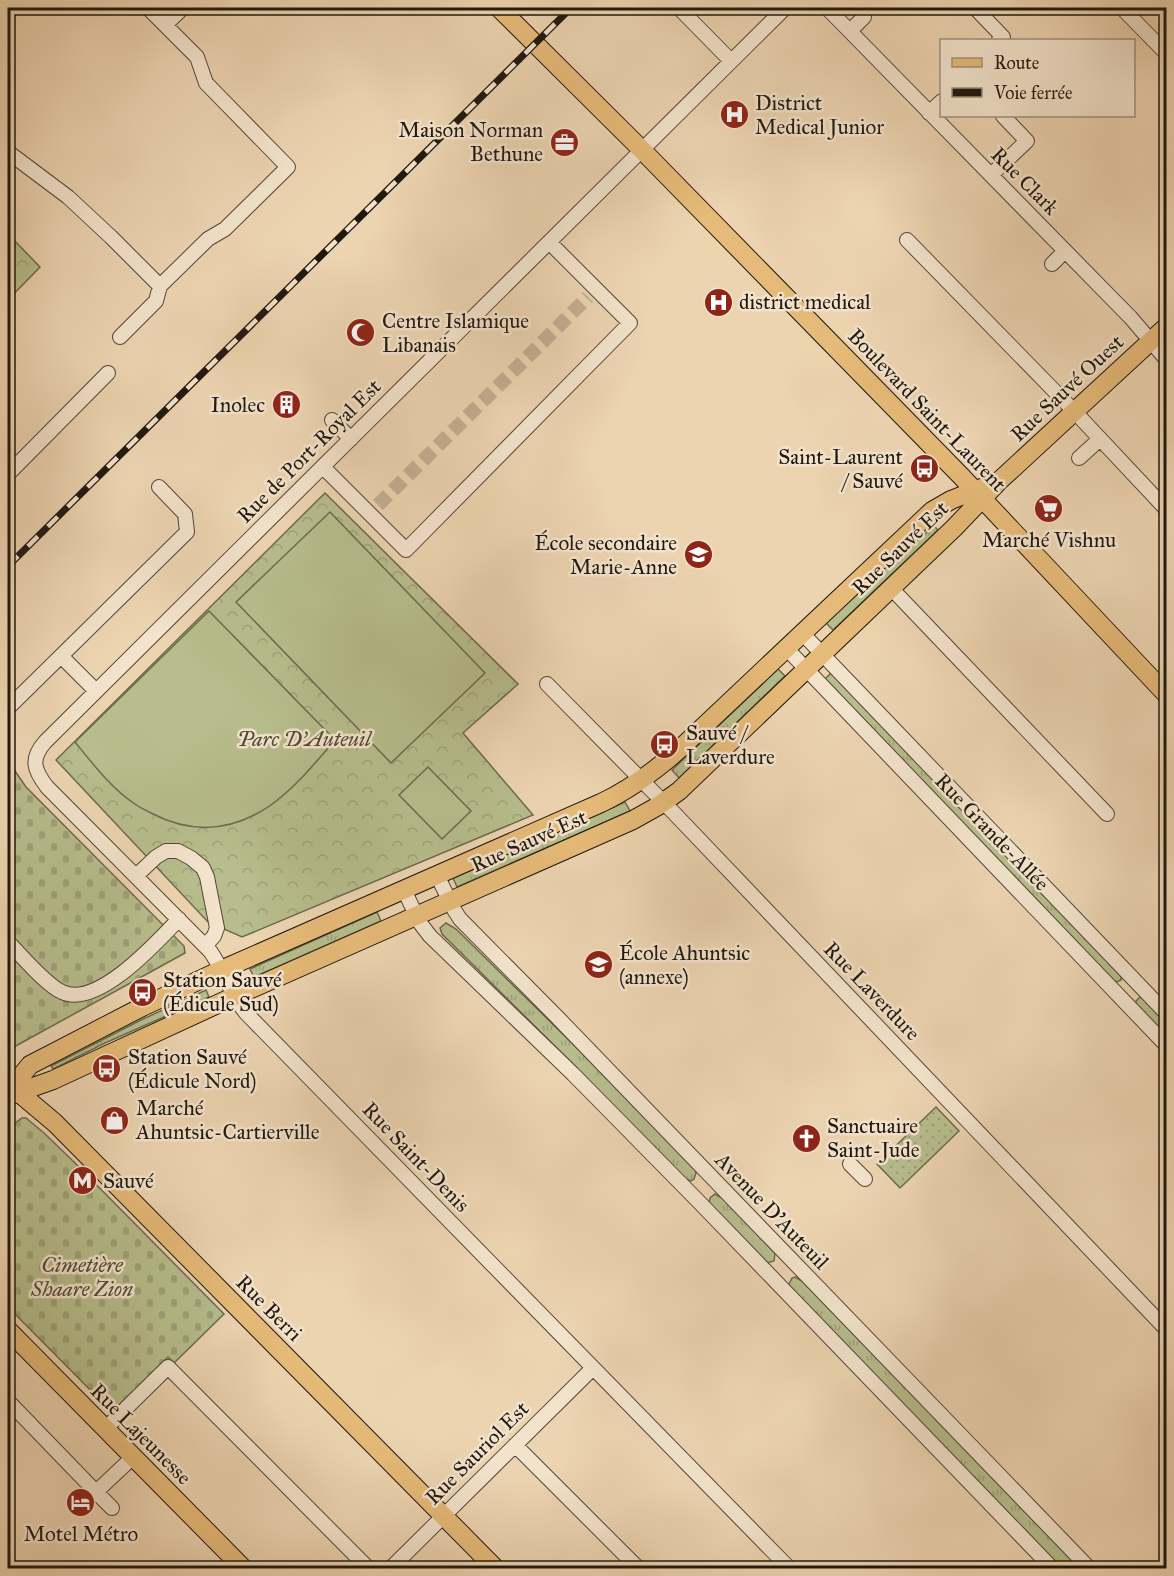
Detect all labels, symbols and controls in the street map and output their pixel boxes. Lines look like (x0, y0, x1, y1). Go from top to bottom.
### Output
legend (940, 39, 1135, 117)
text: Route (994, 52, 1039, 74)
text: Voie ferrée (993, 82, 1073, 104)
place label: District Medical Junior (755, 90, 884, 140)
hospital icon: District Medical Junior (718, 99, 750, 131)
place label: Maison Norman Bethune (399, 117, 543, 167)
office icon: Maison Norman Bethune (548, 126, 580, 158)
street label: Rue Clark (986, 142, 1065, 221)
hospital icon: district medical (702, 286, 734, 318)
place label: district medical (739, 289, 871, 315)
place label: Centre Islamique Libanais (382, 308, 529, 358)
mosque icon: Centre Islamique Libanais (345, 317, 377, 349)
street label: Boulevard Saint-Laurent (842, 323, 1012, 497)
street label: Rue Sauvé Ouest (1005, 329, 1129, 447)
street label: Rue de Port-Royal Est (232, 373, 387, 528)
building icon: Inolec (270, 389, 302, 421)
place label: Inolec (211, 392, 265, 418)
place label: Saint-Laurent / Sauvé (778, 444, 904, 494)
bus stop icon: Saint-Laurent / Sauvé (908, 453, 940, 485)
supermarket icon: Marché Vishnu (1033, 493, 1065, 525)
street label: Rue Sauvé Est (846, 495, 954, 601)
place label: Marché Vishnu (982, 527, 1116, 553)
place label: École secondaire Marie-Anne (535, 529, 677, 580)
school or university icon: École secondaire Marie-Anne (682, 539, 714, 571)
place label: Sauvé / Laverdure (686, 720, 775, 770)
park label: Parc D'Auteuil (237, 726, 373, 752)
bus stop icon: Sauvé / Laverdure (649, 729, 681, 761)
street label: Rue Grande-Allée (929, 768, 1055, 896)
street label: Rue Sauvé Est (467, 804, 592, 878)
street label: Rue Laverdure (818, 936, 926, 1046)
place label: École Ahuntsic (annexe) (619, 939, 750, 990)
school or university icon: École Ahuntsic (annexe) (582, 949, 614, 981)
place label: Station Sauvé (Édicule Sud) (163, 967, 282, 1017)
bus stop icon: Station Sauvé (Édicule Sud) (126, 976, 158, 1008)
place label: Station Sauvé (Édicule Nord) (128, 1044, 256, 1094)
bus stop icon: Station Sauvé (Édicule Nord) (91, 1053, 123, 1085)
place label: Marché Ahuntsic-Cartierville (135, 1095, 320, 1145)
street label: Rue Saint-Denis (357, 1096, 475, 1218)
shop icon: Marché Ahuntsic-Cartierville (99, 1104, 131, 1136)
place label: Sanctuaire Saint-Jude (827, 1113, 920, 1163)
church icon: Sanctuaire Saint-Jude (790, 1122, 822, 1154)
street label: Avenue D'Auteuil (709, 1146, 835, 1275)
metro station icon: Sauvé (66, 1165, 98, 1197)
place label: Sauvé (103, 1168, 154, 1194)
park label: Cimetière Shaare Zion (30, 1252, 133, 1302)
street label: Rue Berri (230, 1269, 308, 1347)
street label: Rue Lajeunesse (85, 1378, 197, 1490)
street label: Rue Sauriol Est (420, 1395, 535, 1510)
hotel icon: Motel Métro (65, 1487, 97, 1519)
place label: Motel Métro (24, 1521, 139, 1547)

